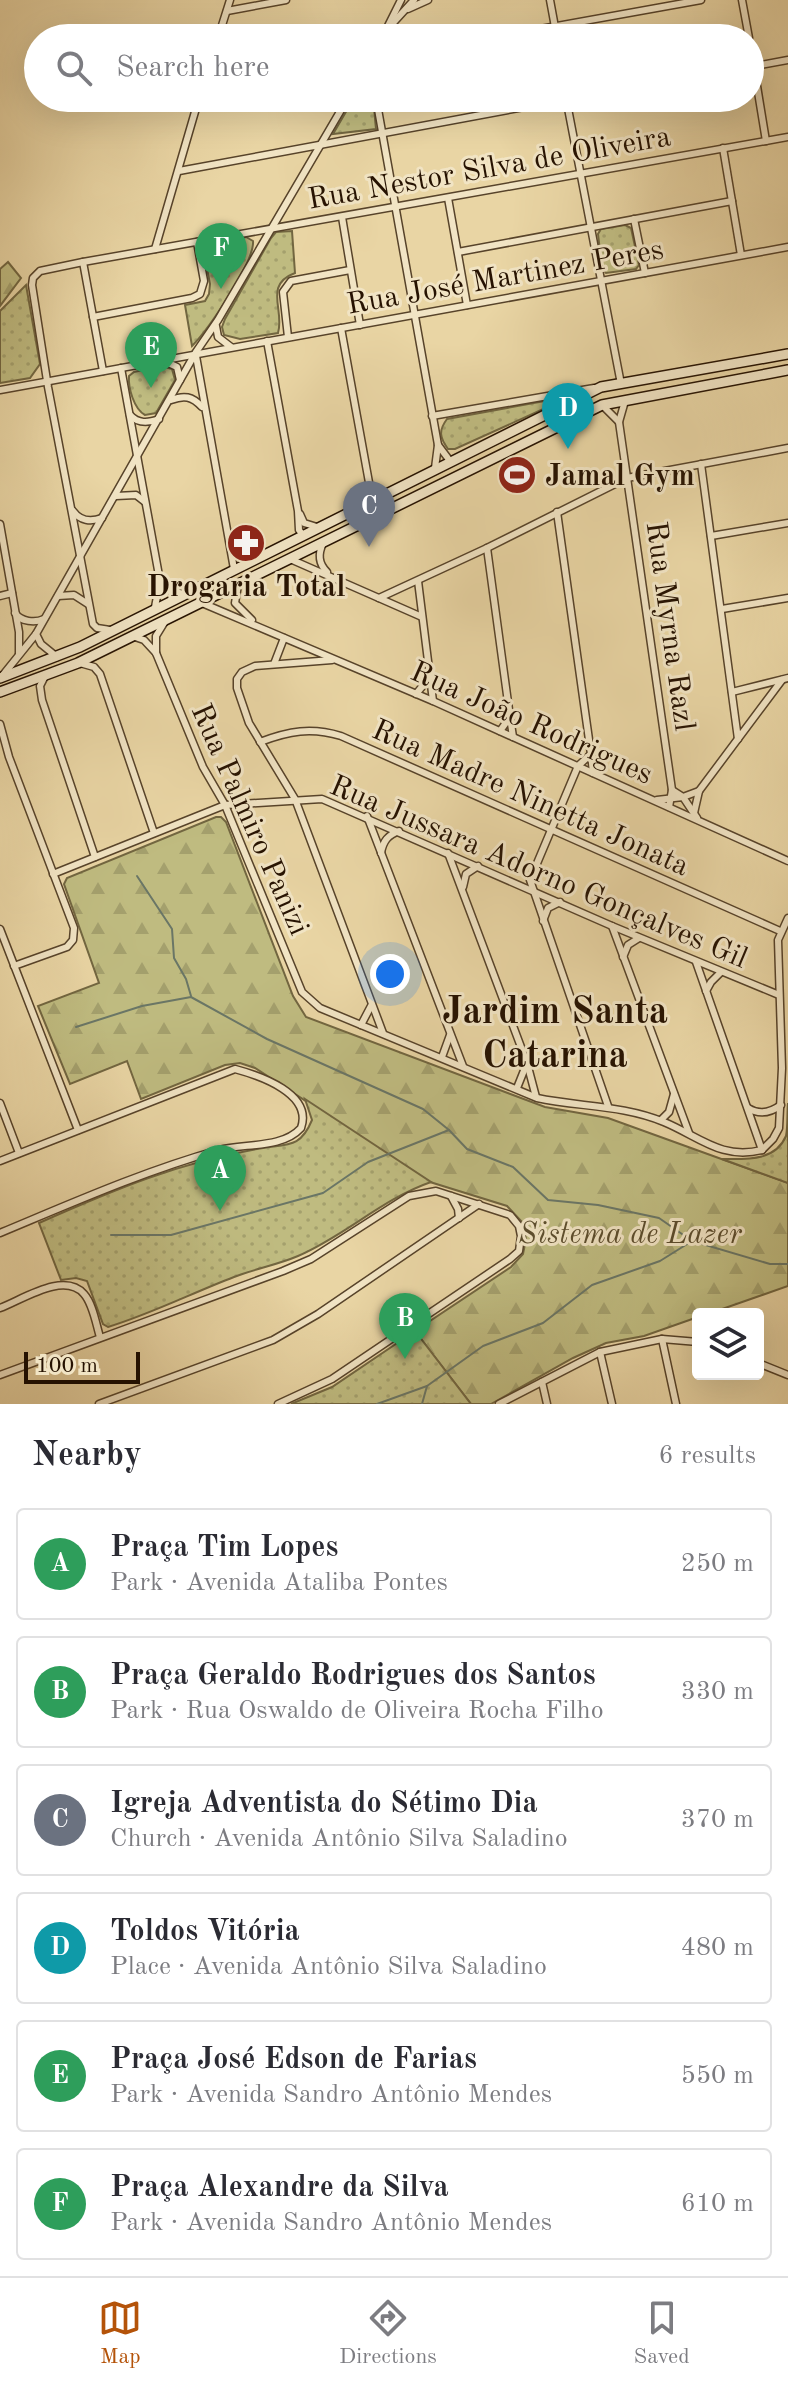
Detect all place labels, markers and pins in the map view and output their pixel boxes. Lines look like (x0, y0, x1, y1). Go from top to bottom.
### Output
pin: F (195, 223, 247, 289)
pin: E (125, 322, 177, 388)
pin: D (542, 383, 594, 449)
sports icon: Jamal Gym (496, 454, 538, 496)
place label: Jamal Gym (545, 462, 695, 492)
pin: C (343, 481, 395, 547)
pharmacy icon: Drogaria Total (225, 522, 267, 564)
place label: Drogaria Total (146, 573, 346, 603)
pin: A (194, 1145, 246, 1211)
pin: B (379, 1293, 431, 1359)

